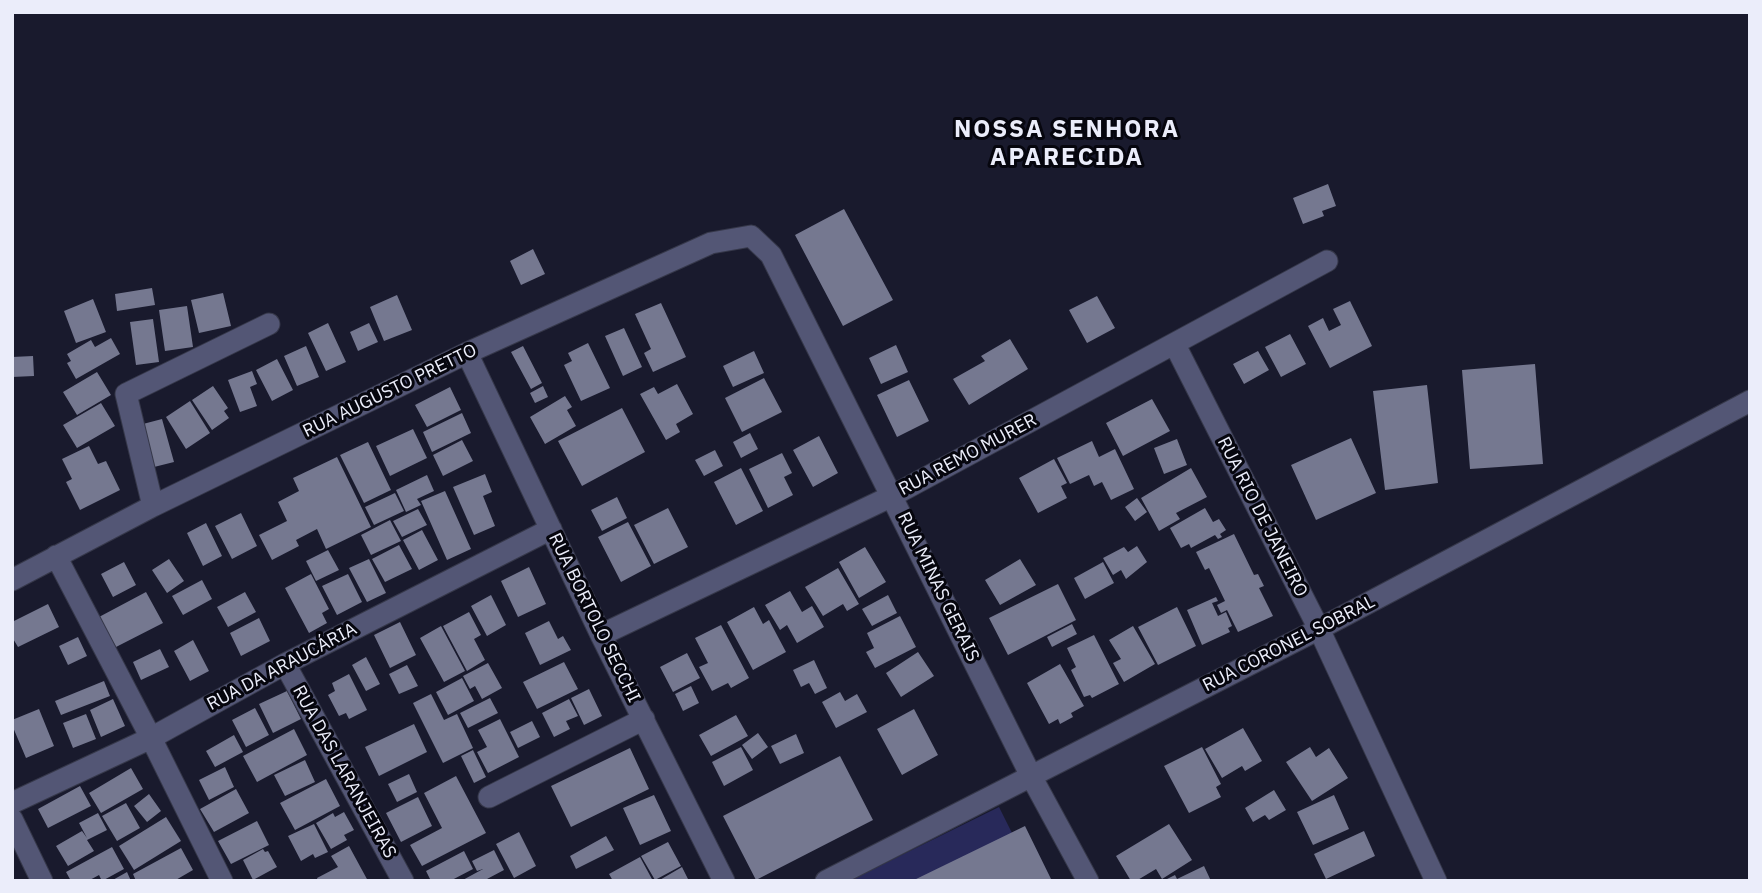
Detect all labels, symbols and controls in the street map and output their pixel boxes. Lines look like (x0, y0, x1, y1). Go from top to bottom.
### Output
district label: NOSSA SENHORA APARECIDA (956, 116, 1178, 172)
street label: RUA AUGUSTO PRETTO (300, 339, 480, 443)
street label: RUA REMO MURER (895, 410, 1041, 500)
street label: RUA RIO DE JANEIRO (1212, 433, 1312, 601)
street label: RUA MINAS GERAIS (892, 509, 984, 665)
street label: RUA BORTOLO SECCHI (544, 530, 644, 706)
street label: RUA CORONEL SOBRAL (1199, 591, 1379, 697)
street label: RUA DA ARAUCÁRIA (204, 618, 360, 716)
street label: RUA DAS LARANJEIRAS (287, 682, 401, 862)

